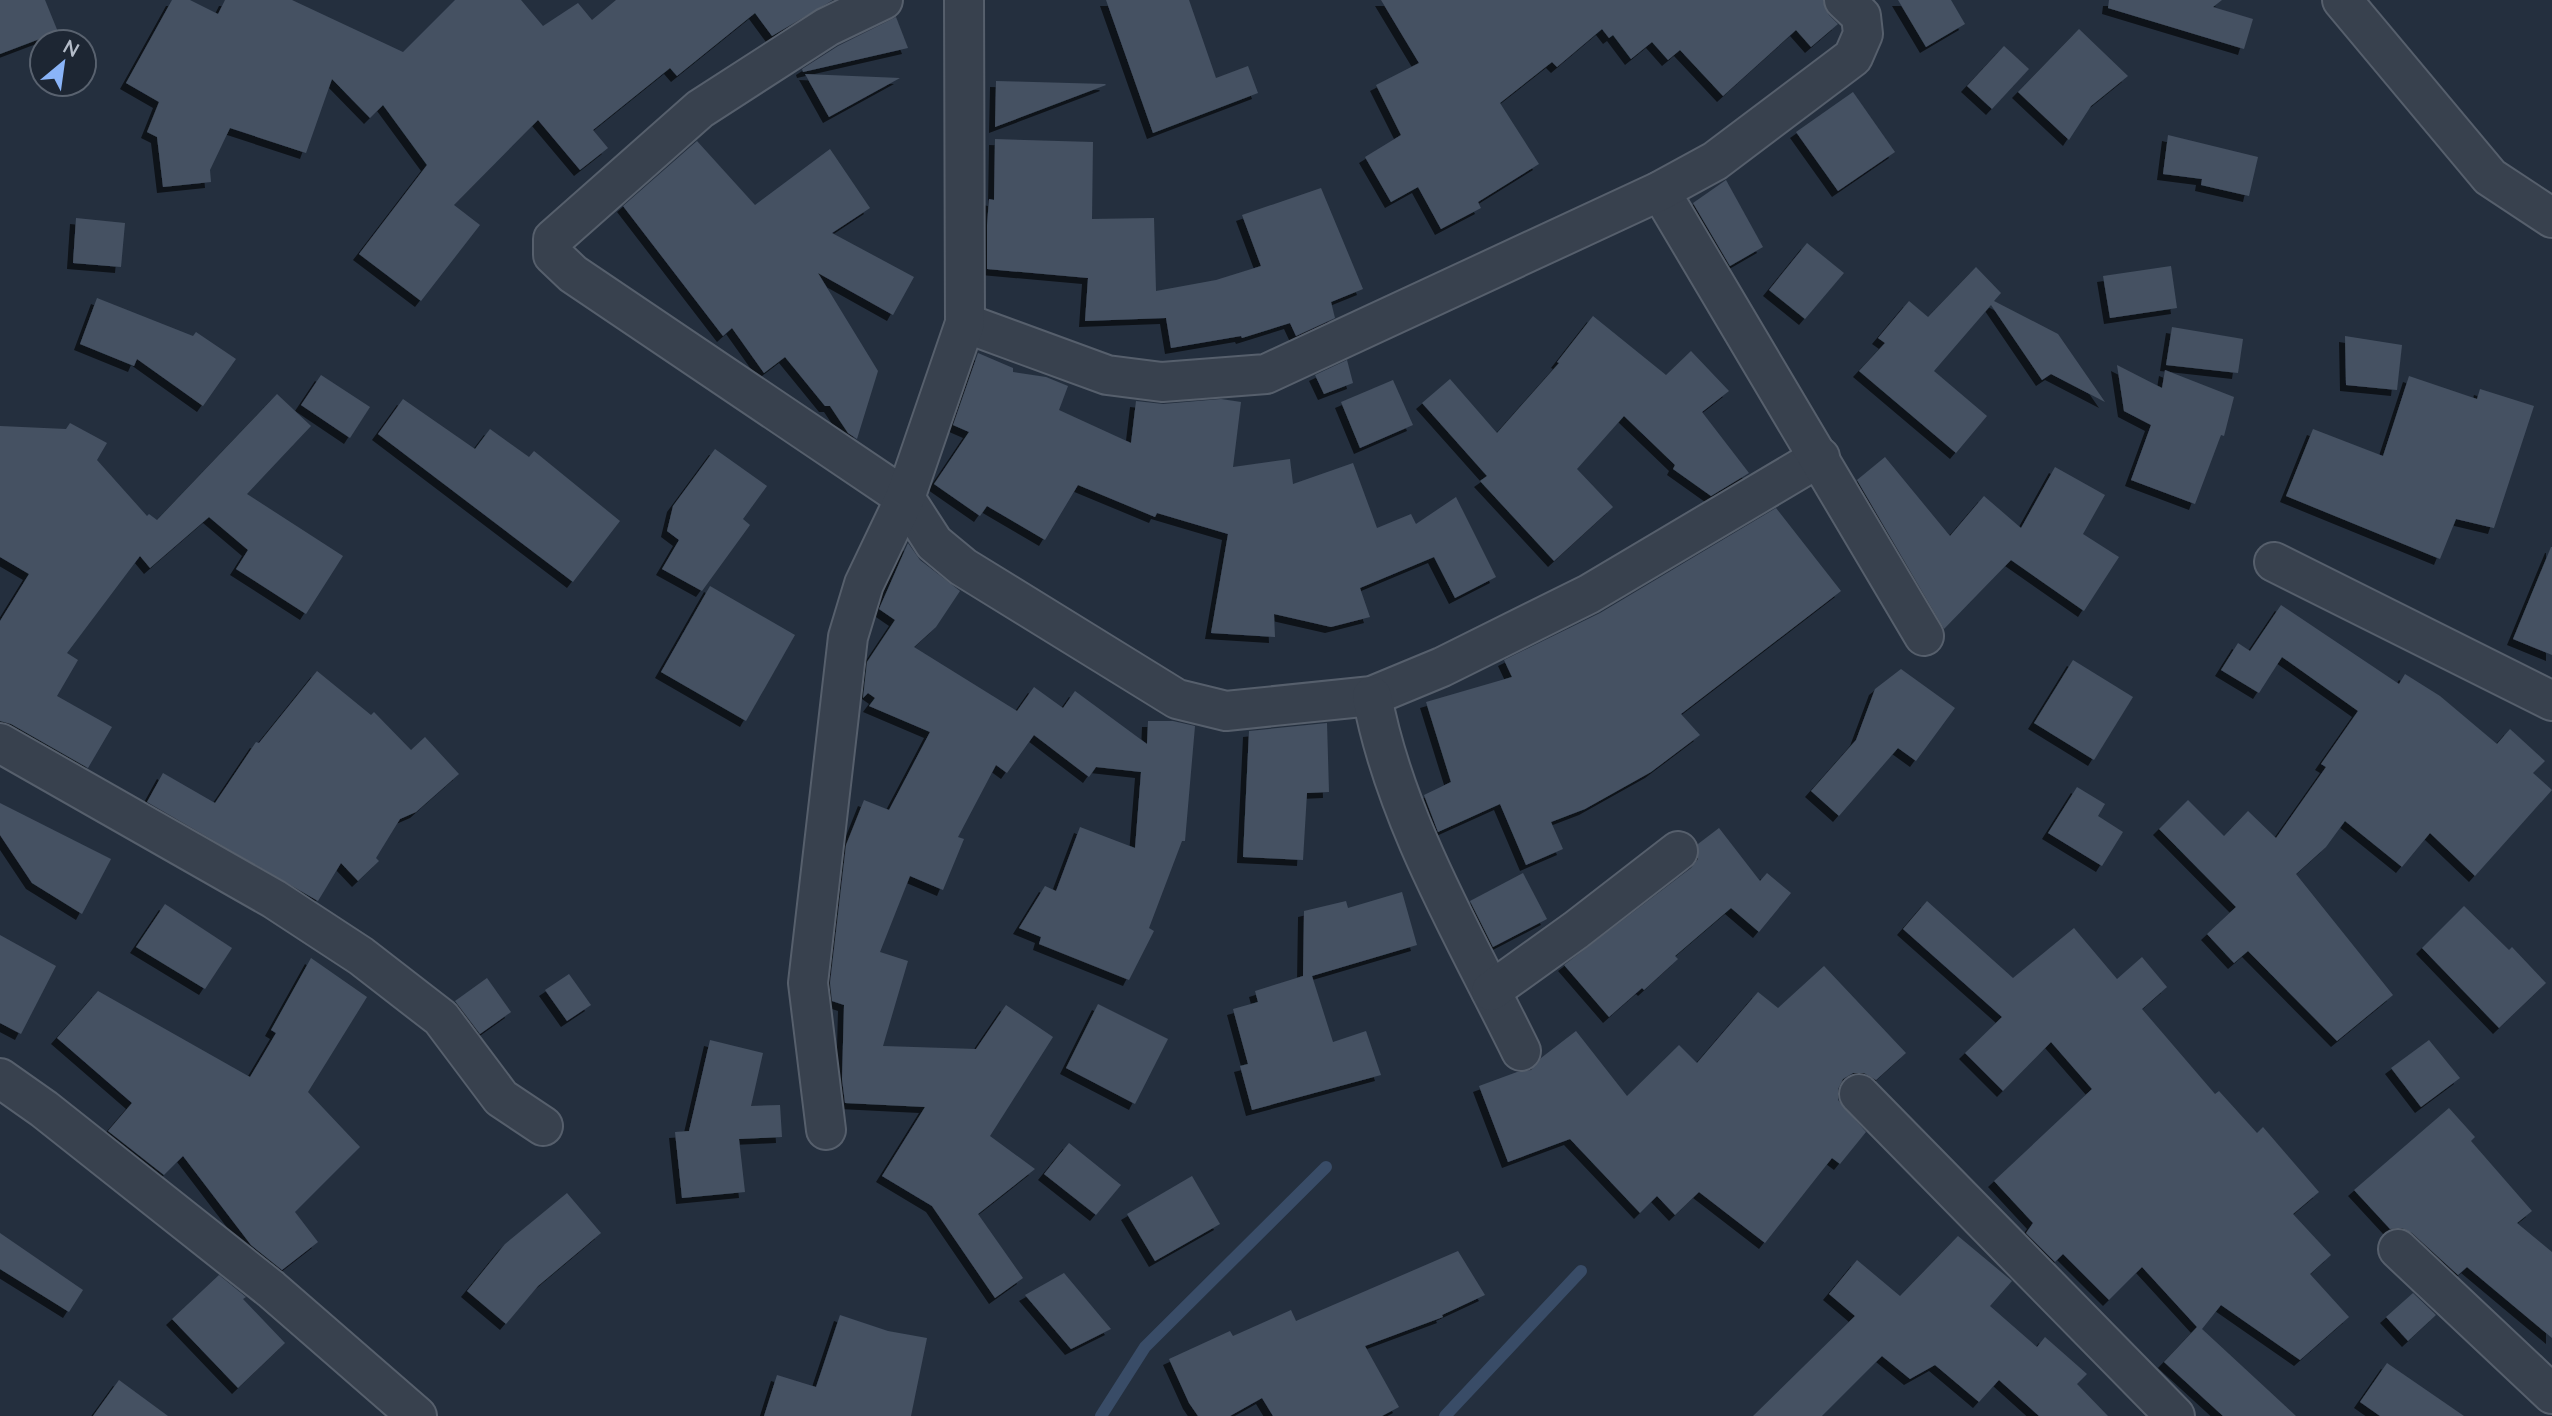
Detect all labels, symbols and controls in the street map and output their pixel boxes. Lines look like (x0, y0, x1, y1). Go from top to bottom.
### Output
north arrow (28, 28, 98, 98)
text: N (60, 34, 83, 61)

